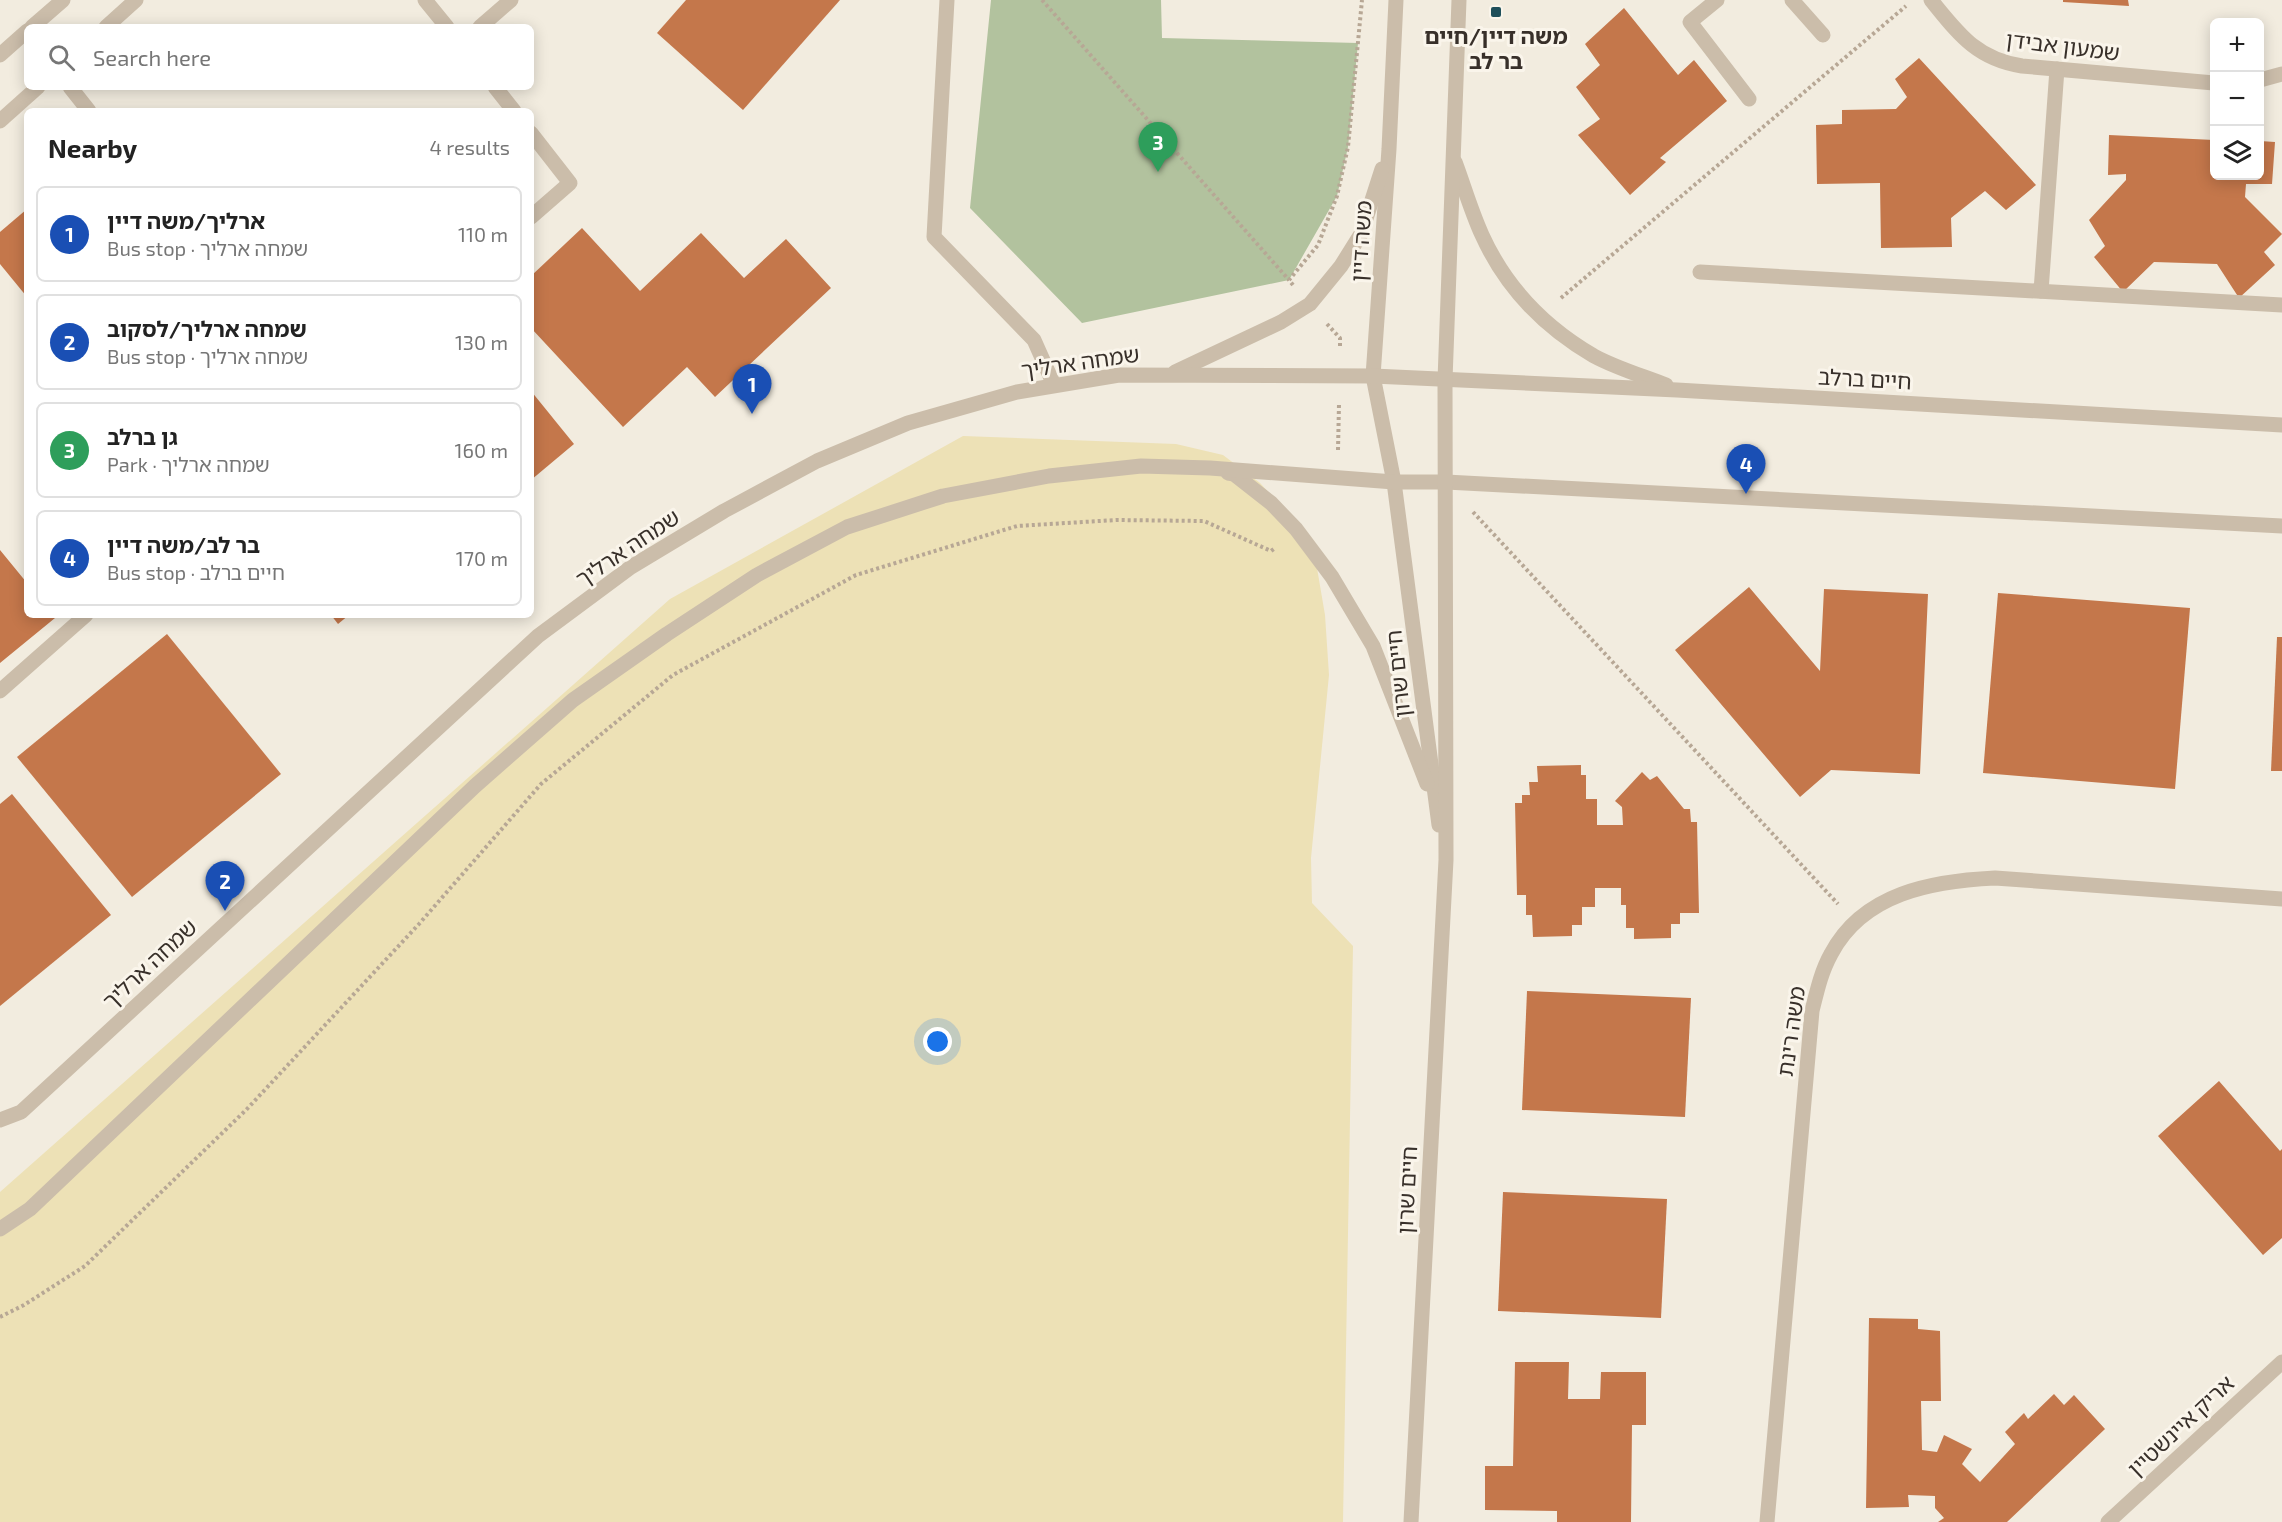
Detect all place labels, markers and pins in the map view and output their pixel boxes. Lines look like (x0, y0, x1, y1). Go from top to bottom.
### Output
marker: משה דיין/חיים בר לב (1489, 5, 1503, 19)
place label: משה דיין/חיים בר לב (1424, 22, 1568, 73)
pin: 3 (1138, 122, 1178, 172)
pin: 1 (732, 364, 771, 414)
pin: 4 (1726, 444, 1766, 494)
pin: 2 (206, 862, 244, 911)

